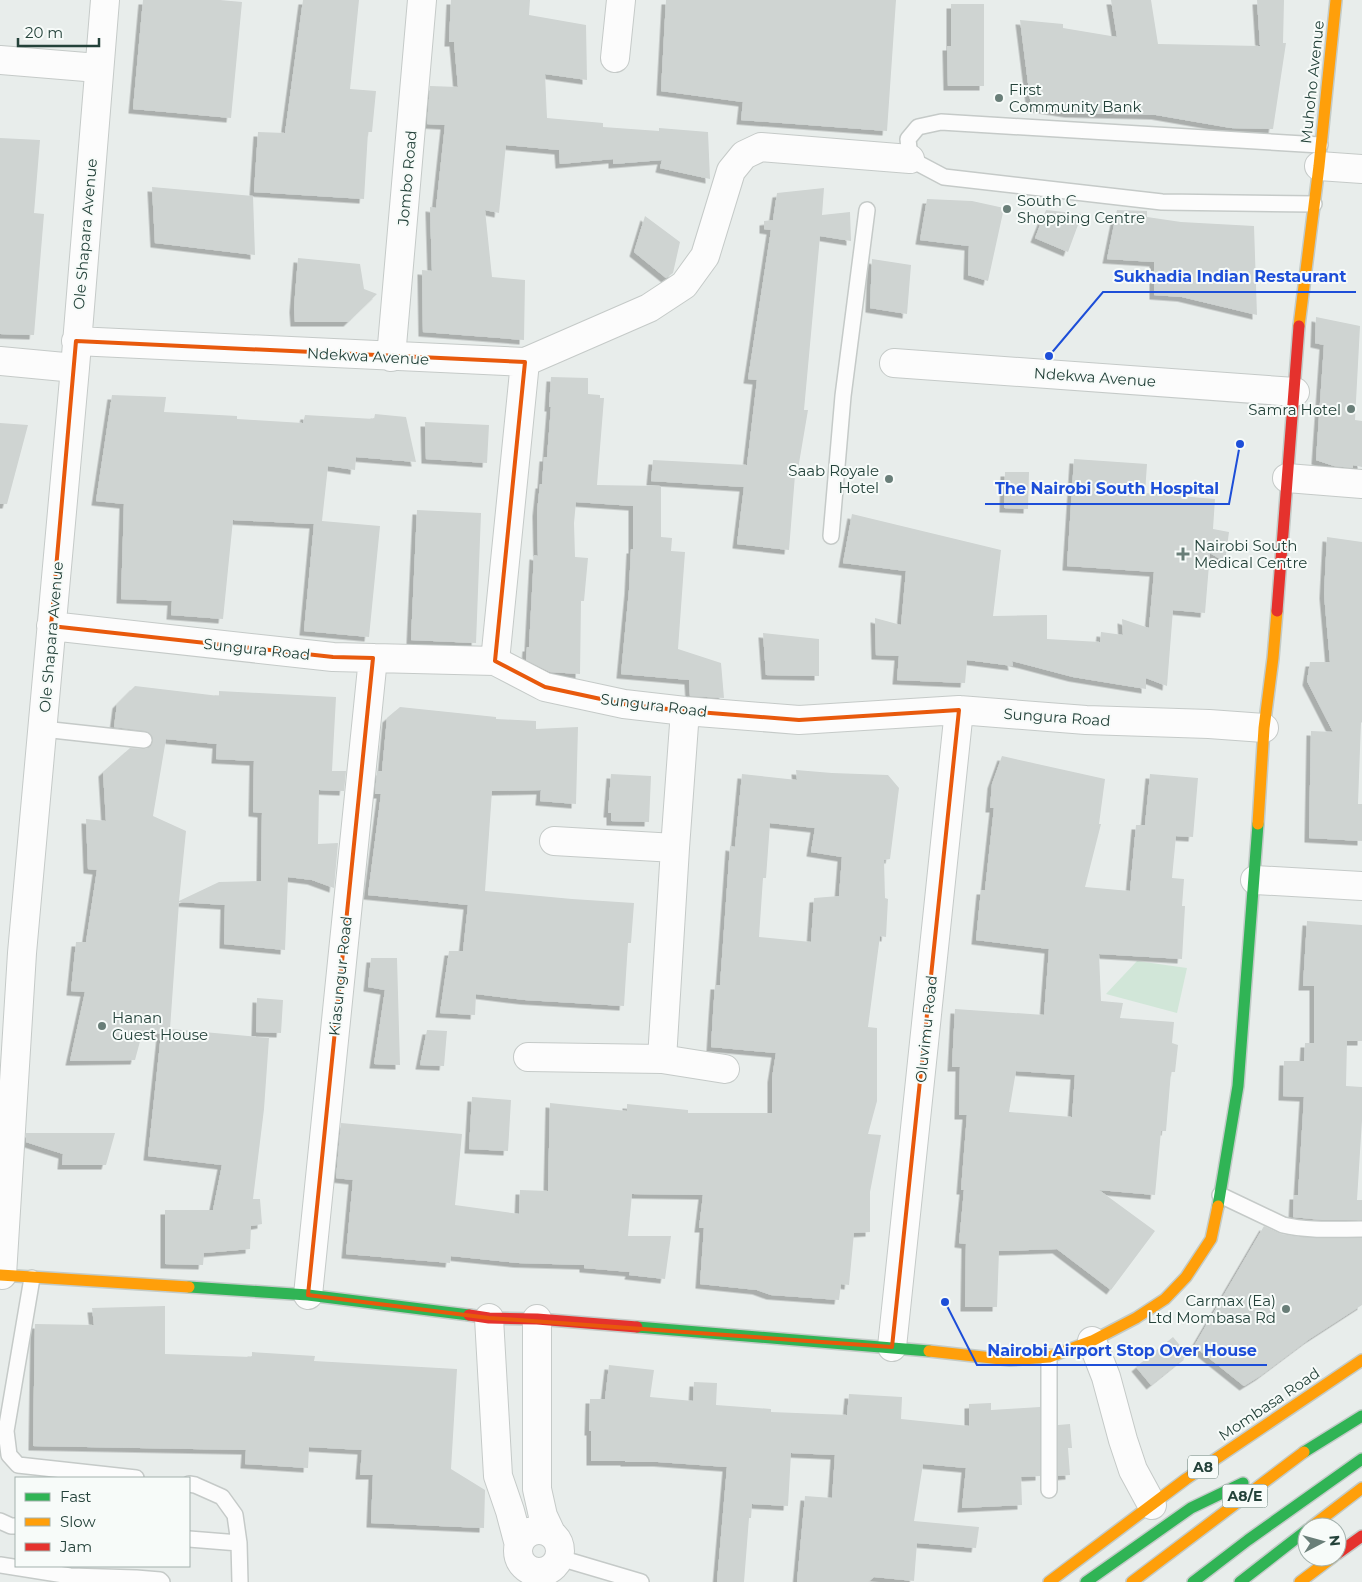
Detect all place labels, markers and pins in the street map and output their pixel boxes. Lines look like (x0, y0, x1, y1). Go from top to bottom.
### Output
place label: First Community Bank (1009, 80, 1142, 116)
marker: First Community Bank (993, 92, 1005, 104)
place label: South C Shopping Centre (1017, 191, 1145, 227)
marker: South C Shopping Centre (1001, 203, 1013, 215)
callout: Sukhadia Indian Restaurant (1103, 261, 1356, 292)
place label: Samra Hotel (1248, 400, 1341, 419)
marker: Samra Hotel (1345, 403, 1357, 415)
place label: Saab Royale Hotel (788, 461, 879, 497)
marker: Saab Royale Hotel (883, 473, 895, 485)
callout: The Nairobi South Hospital (985, 473, 1229, 504)
place label: Nairobi South Medical Centre (1194, 536, 1307, 572)
marker: Nairobi South Medical Centre (1176, 547, 1190, 561)
place label: Hanan Guest House (112, 1008, 208, 1044)
marker: Hanan Guest House (96, 1020, 108, 1032)
place label: Carmax (Ea) Ltd Mombasa Rd (1148, 1291, 1276, 1327)
marker: Carmax (Ea) Ltd Mombasa Rd (1280, 1303, 1292, 1315)
callout: Nairobi Airport Stop Over House (977, 1334, 1267, 1365)

